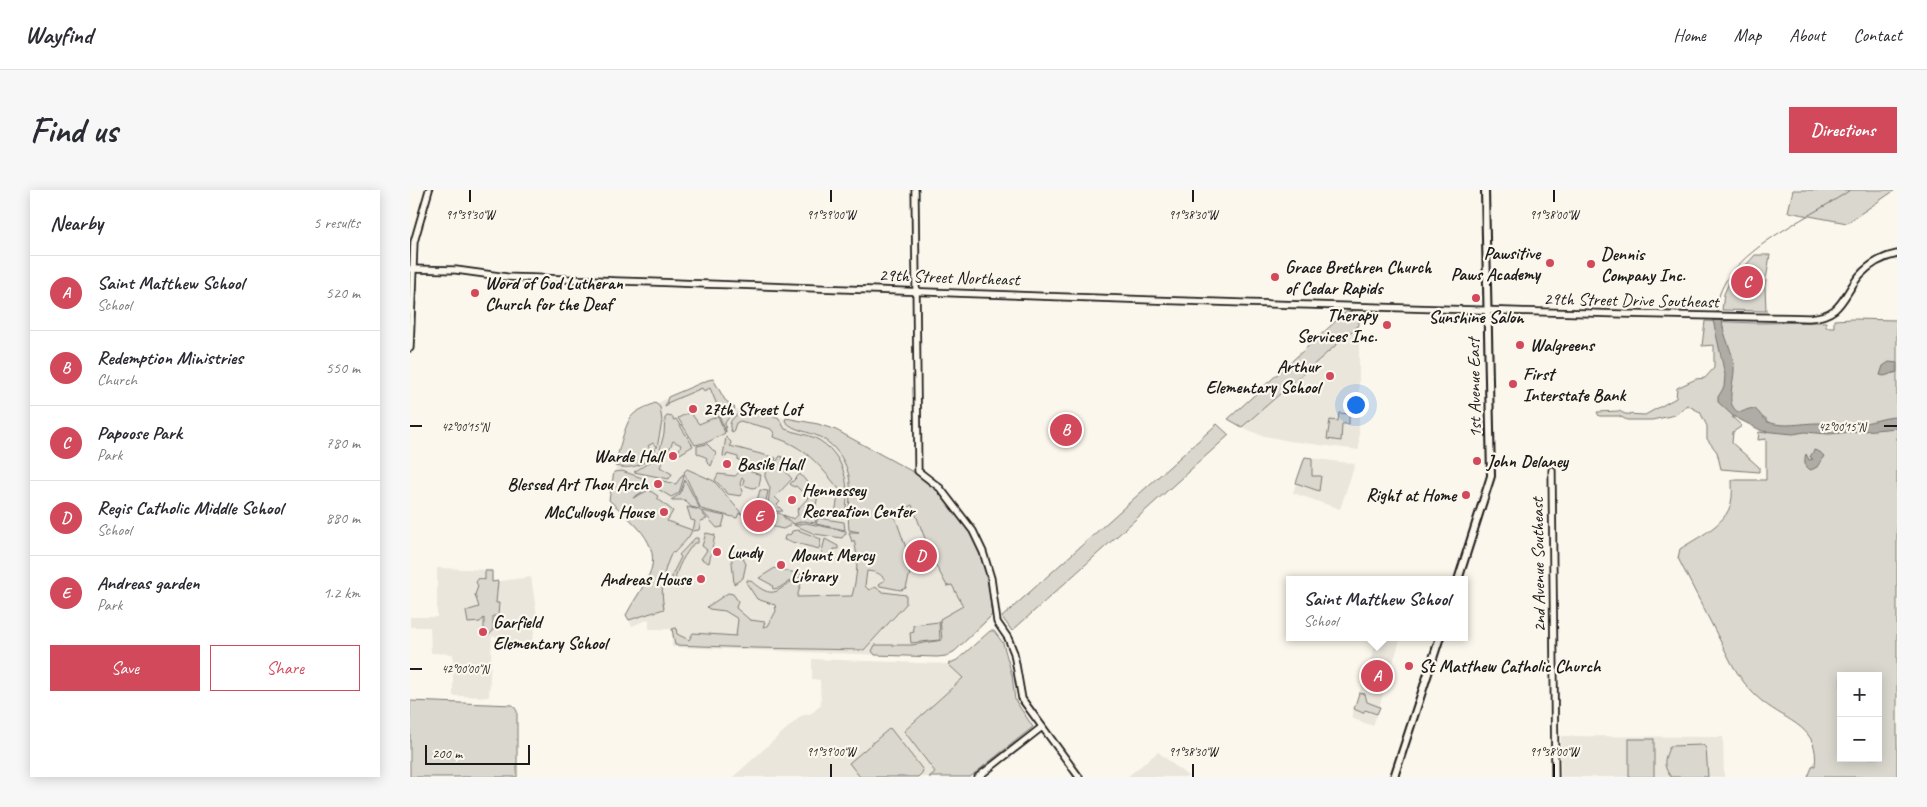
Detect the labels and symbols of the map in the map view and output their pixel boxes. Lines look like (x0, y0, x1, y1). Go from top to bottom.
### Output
text: 91°39'30"W (446, 207, 497, 223)
text: 91°39'00"W (807, 207, 858, 223)
text: 91°38'30"W (1169, 207, 1220, 223)
text: 91°38'00"W (1530, 207, 1581, 223)
place label: Pawsitive Paws Academy (1451, 242, 1542, 285)
place label: Dennis Company Inc. (1601, 243, 1686, 286)
place label: Grace Brethren Church of Cedar Rapids (1285, 256, 1432, 299)
marker: Pawsitive Paws Academy (1544, 257, 1556, 269)
marker: Dennis Company Inc. (1585, 258, 1597, 270)
pin: C (1731, 263, 1763, 301)
street label: 29th Street Northeast (878, 264, 1022, 291)
marker: Grace Brethren Church of Cedar Rapids (1269, 271, 1281, 283)
place label: Word of God Lutheran Church for the Deaf (485, 272, 623, 315)
marker: Word of God Lutheran Church for the Deaf (469, 287, 481, 299)
street label: 29th Street Drive Southeast (1543, 287, 1721, 313)
marker: Sunshine Salon (1470, 292, 1482, 304)
place label: Therapy Services Inc. (1297, 304, 1379, 347)
place label: Sunshine Salon (1428, 306, 1525, 328)
marker: Therapy Services Inc. (1381, 319, 1393, 331)
place label: Walgreens (1530, 334, 1596, 356)
street label: 1st Avenue East (1462, 335, 1486, 438)
marker: Walgreens (1514, 339, 1526, 351)
place label: Arthur Elementary School (1206, 355, 1324, 398)
place label: First Interstate Bank (1523, 363, 1628, 406)
marker: Arthur Elementary School (1324, 370, 1336, 382)
marker: First Interstate Bank (1507, 378, 1519, 390)
your location (1343, 392, 1369, 418)
place label: 27th Street Lot (703, 398, 805, 420)
marker: 27th Street Lot (687, 403, 699, 415)
pin: B (1050, 411, 1082, 449)
text: 42°00'15"N (441, 419, 490, 435)
text: 42°00'15"N (1818, 419, 1867, 435)
place label: Warde Hall (594, 445, 667, 467)
marker: Warde Hall (667, 450, 679, 462)
place label: John Delaney (1485, 450, 1570, 472)
place label: Basile Hall (737, 453, 806, 475)
marker: John Delaney (1471, 455, 1483, 467)
marker: Basile Hall (721, 458, 733, 470)
place label: Blessed Art Thou Arch (507, 473, 649, 495)
marker: Blessed Art Thou Arch (652, 478, 664, 490)
place label: Hennessey Recreation Center (802, 479, 917, 522)
place label: Right at Home (1366, 484, 1458, 506)
marker: Right at Home (1460, 489, 1472, 501)
marker: Hennessey Recreation Center (786, 494, 798, 506)
street label: 2nd Avenue Southeast (1526, 495, 1550, 633)
pin: E (743, 497, 775, 535)
place label: McCullough House (544, 501, 656, 523)
marker: McCullough House (658, 506, 670, 518)
pin: D (905, 537, 937, 575)
place label: Lundy (727, 541, 764, 563)
place label: Mount Mercy Library (791, 544, 876, 587)
marker: Lundy (711, 546, 723, 558)
marker: Mount Mercy Library (775, 559, 787, 571)
place label: Andreas House (600, 568, 693, 590)
marker: Andreas House (695, 573, 707, 585)
place label: Garfield Elementary School (493, 611, 611, 654)
marker: Garfield Elementary School (477, 626, 489, 638)
place label: St Matthew Catholic Church (1419, 655, 1602, 677)
pin: A (1361, 657, 1393, 695)
marker: St Matthew Catholic Church (1403, 660, 1415, 672)
text: 42°00'00"N (441, 661, 490, 677)
scale bar (425, 742, 530, 765)
text: 91°39'00"W (807, 744, 858, 760)
text: 91°38'30"W (1169, 744, 1220, 760)
text: 91°38'00"W (1530, 744, 1581, 760)

